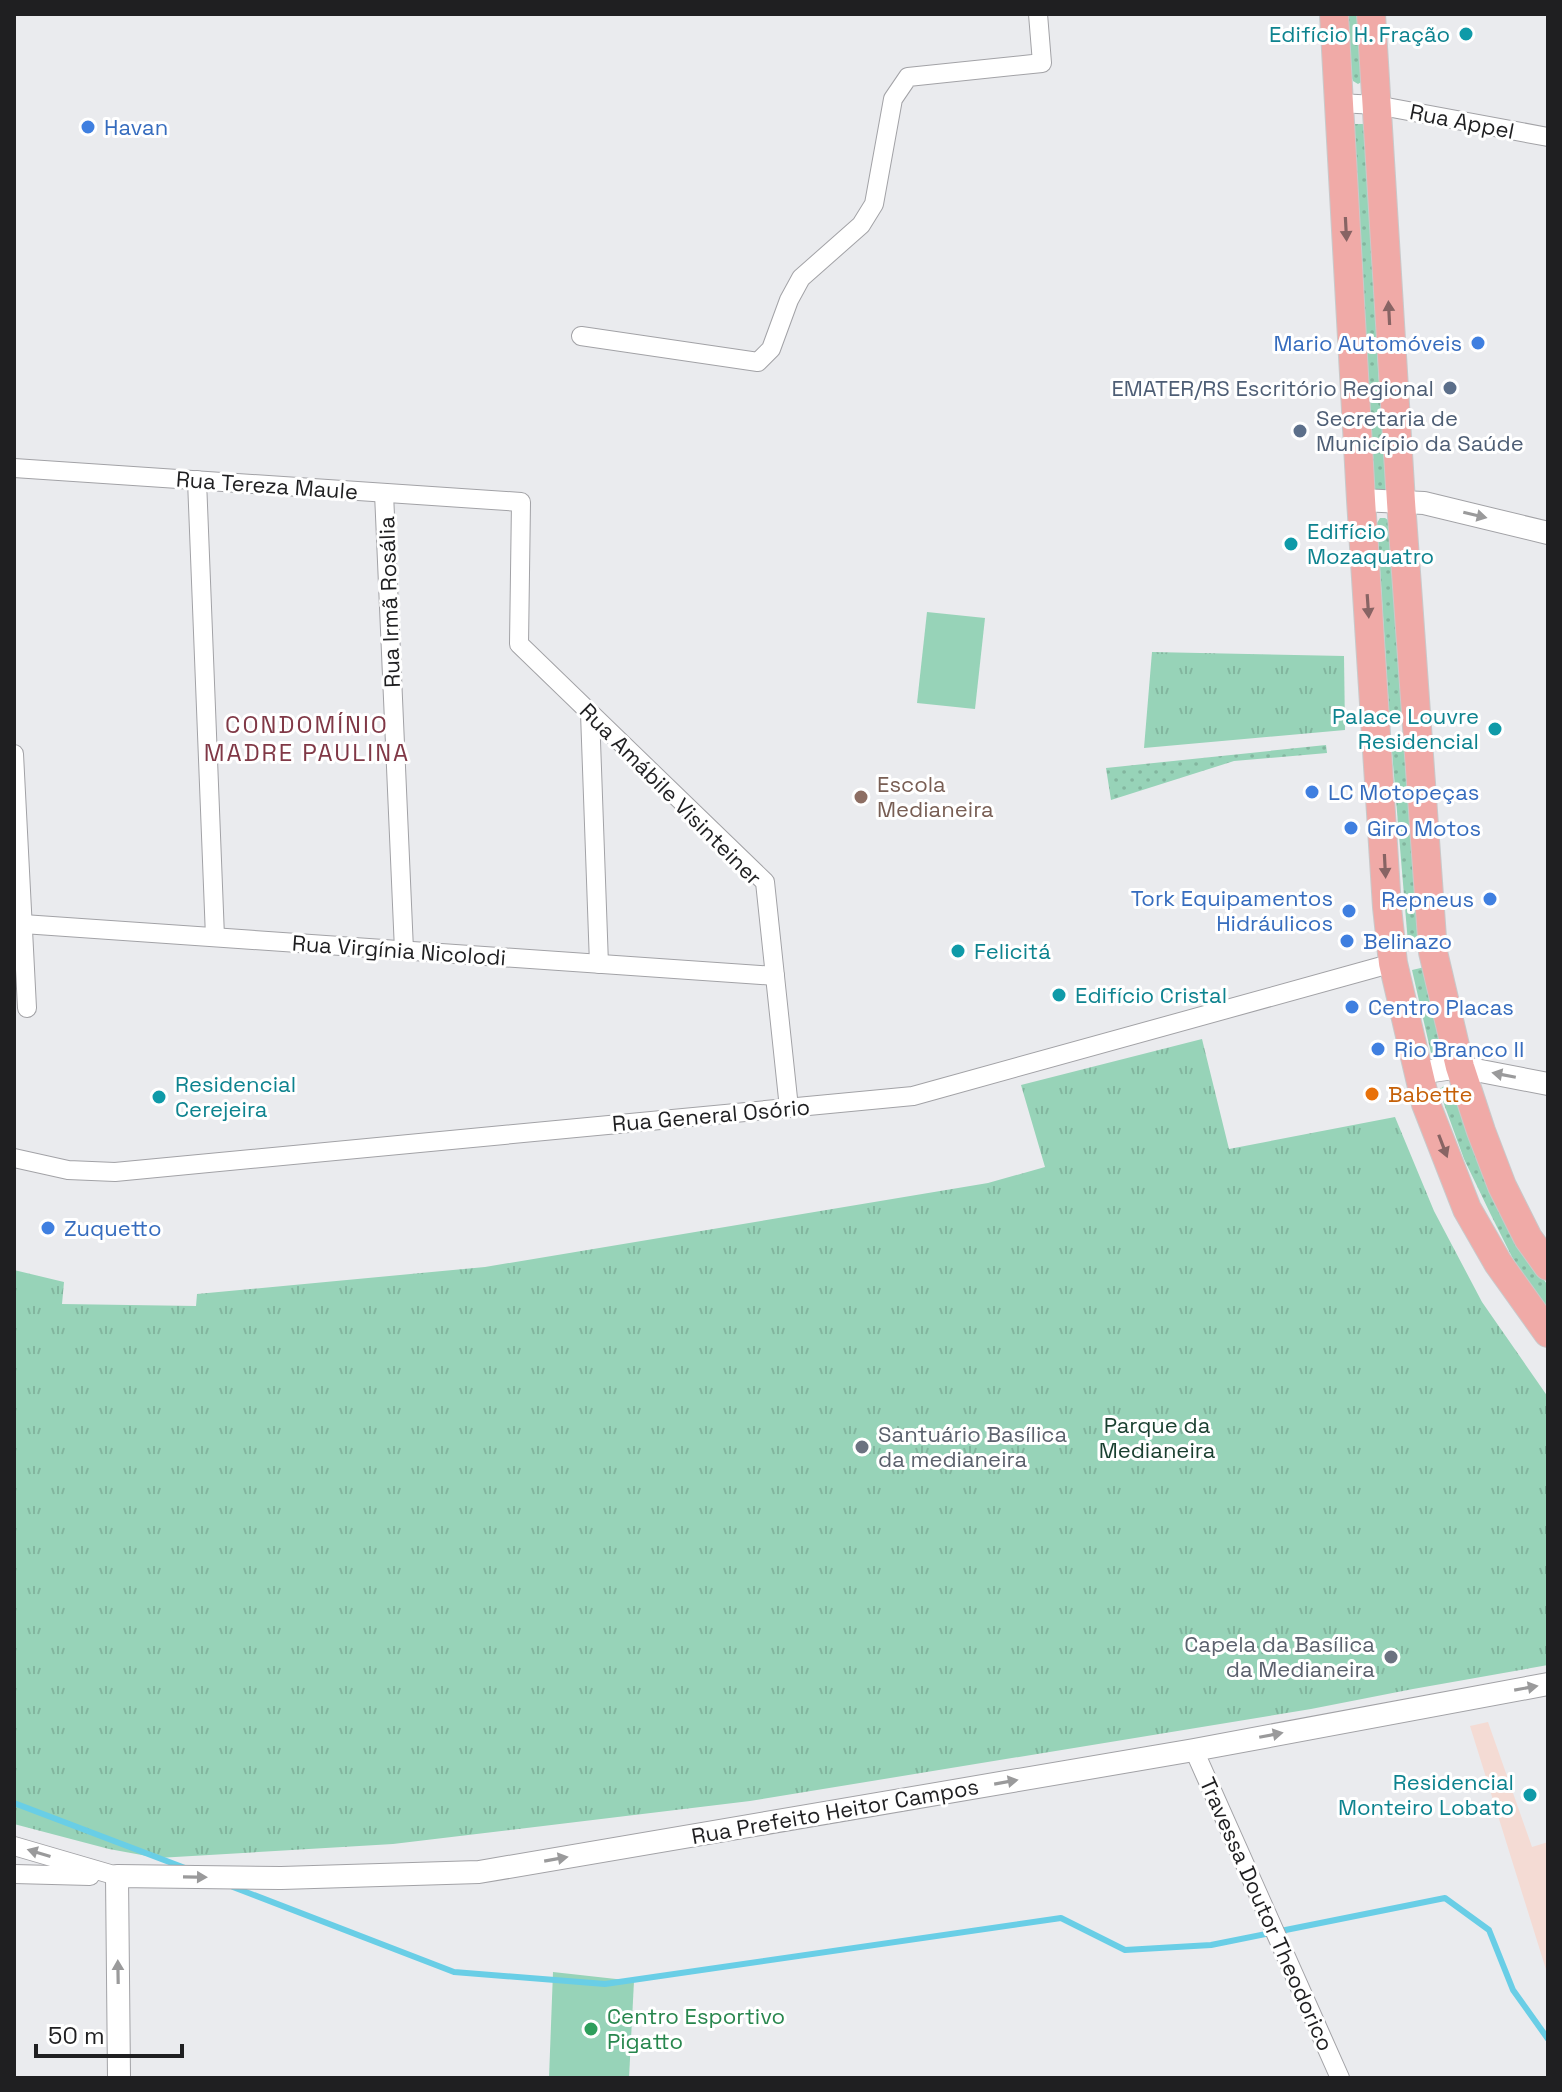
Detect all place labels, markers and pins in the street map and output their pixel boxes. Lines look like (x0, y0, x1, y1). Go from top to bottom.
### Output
place label: Edifício H. Fração (1269, 20, 1450, 48)
marker: Edifício H. Fração (1457, 25, 1475, 43)
place label: Havan (104, 113, 168, 141)
marker: Havan (79, 118, 97, 136)
place label: Mario Automóveis (1274, 329, 1462, 357)
marker: Mario Automóveis (1469, 334, 1487, 352)
place label: EMATER/RS Escritório Regional (1111, 374, 1434, 402)
marker: EMATER/RS Escritório Regional (1441, 379, 1459, 397)
place label: Secretaria de Município da Saúde (1316, 404, 1524, 457)
marker: Secretaria de Município da Saúde (1291, 422, 1309, 440)
place label: Edifício Mozaquatro (1307, 517, 1434, 570)
marker: Edifício Mozaquatro (1282, 535, 1300, 553)
place label: Palace Louvre Residencial (1332, 702, 1479, 755)
marker: Palace Louvre Residencial (1486, 720, 1504, 738)
place label: Escola Medianeira (877, 770, 994, 823)
place label: LC Motopeças (1328, 778, 1479, 806)
marker: LC Motopeças (1303, 783, 1321, 801)
marker: Escola Medianeira (852, 788, 870, 806)
place label: Giro Motos (1367, 814, 1481, 842)
marker: Giro Motos (1342, 819, 1360, 837)
place label: Tork Equipamentos Hidráulicos (1131, 884, 1333, 937)
place label: Repneus (1381, 885, 1474, 913)
marker: Repneus (1481, 890, 1499, 908)
marker: Tork Equipamentos Hidráulicos (1340, 902, 1358, 920)
place label: Belinazo (1363, 927, 1452, 955)
marker: Belinazo (1338, 932, 1356, 950)
place label: Felicitá (974, 937, 1051, 965)
marker: Felicitá (949, 942, 967, 960)
place label: Edifício Cristal (1075, 981, 1227, 1009)
marker: Edifício Cristal (1050, 986, 1068, 1004)
place label: Centro Placas (1368, 993, 1514, 1021)
marker: Centro Placas (1343, 998, 1361, 1016)
place label: Rio Branco II (1394, 1035, 1524, 1063)
marker: Rio Branco II (1369, 1040, 1387, 1058)
place label: Residencial Cerejeira (175, 1070, 296, 1123)
place label: Babette (1388, 1080, 1473, 1108)
marker: Babette (1363, 1085, 1381, 1103)
marker: Residencial Cerejeira (150, 1088, 168, 1106)
place label: Zuquetto (64, 1214, 162, 1242)
marker: Zuquetto (39, 1219, 57, 1237)
place label: Santuário Basílica da medianeira (878, 1420, 1068, 1473)
marker: Santuário Basílica da medianeira (853, 1438, 871, 1456)
place label: Capela da Basílica da Medianeira (1184, 1630, 1375, 1683)
marker: Capela da Basílica da Medianeira (1382, 1648, 1400, 1666)
place label: Residencial Monteiro Lobato (1338, 1768, 1514, 1821)
marker: Residencial Monteiro Lobato (1521, 1786, 1539, 1804)
place label: Centro Esportivo Pigatto (607, 2002, 785, 2055)
marker: Centro Esportivo Pigatto (582, 2020, 600, 2038)

